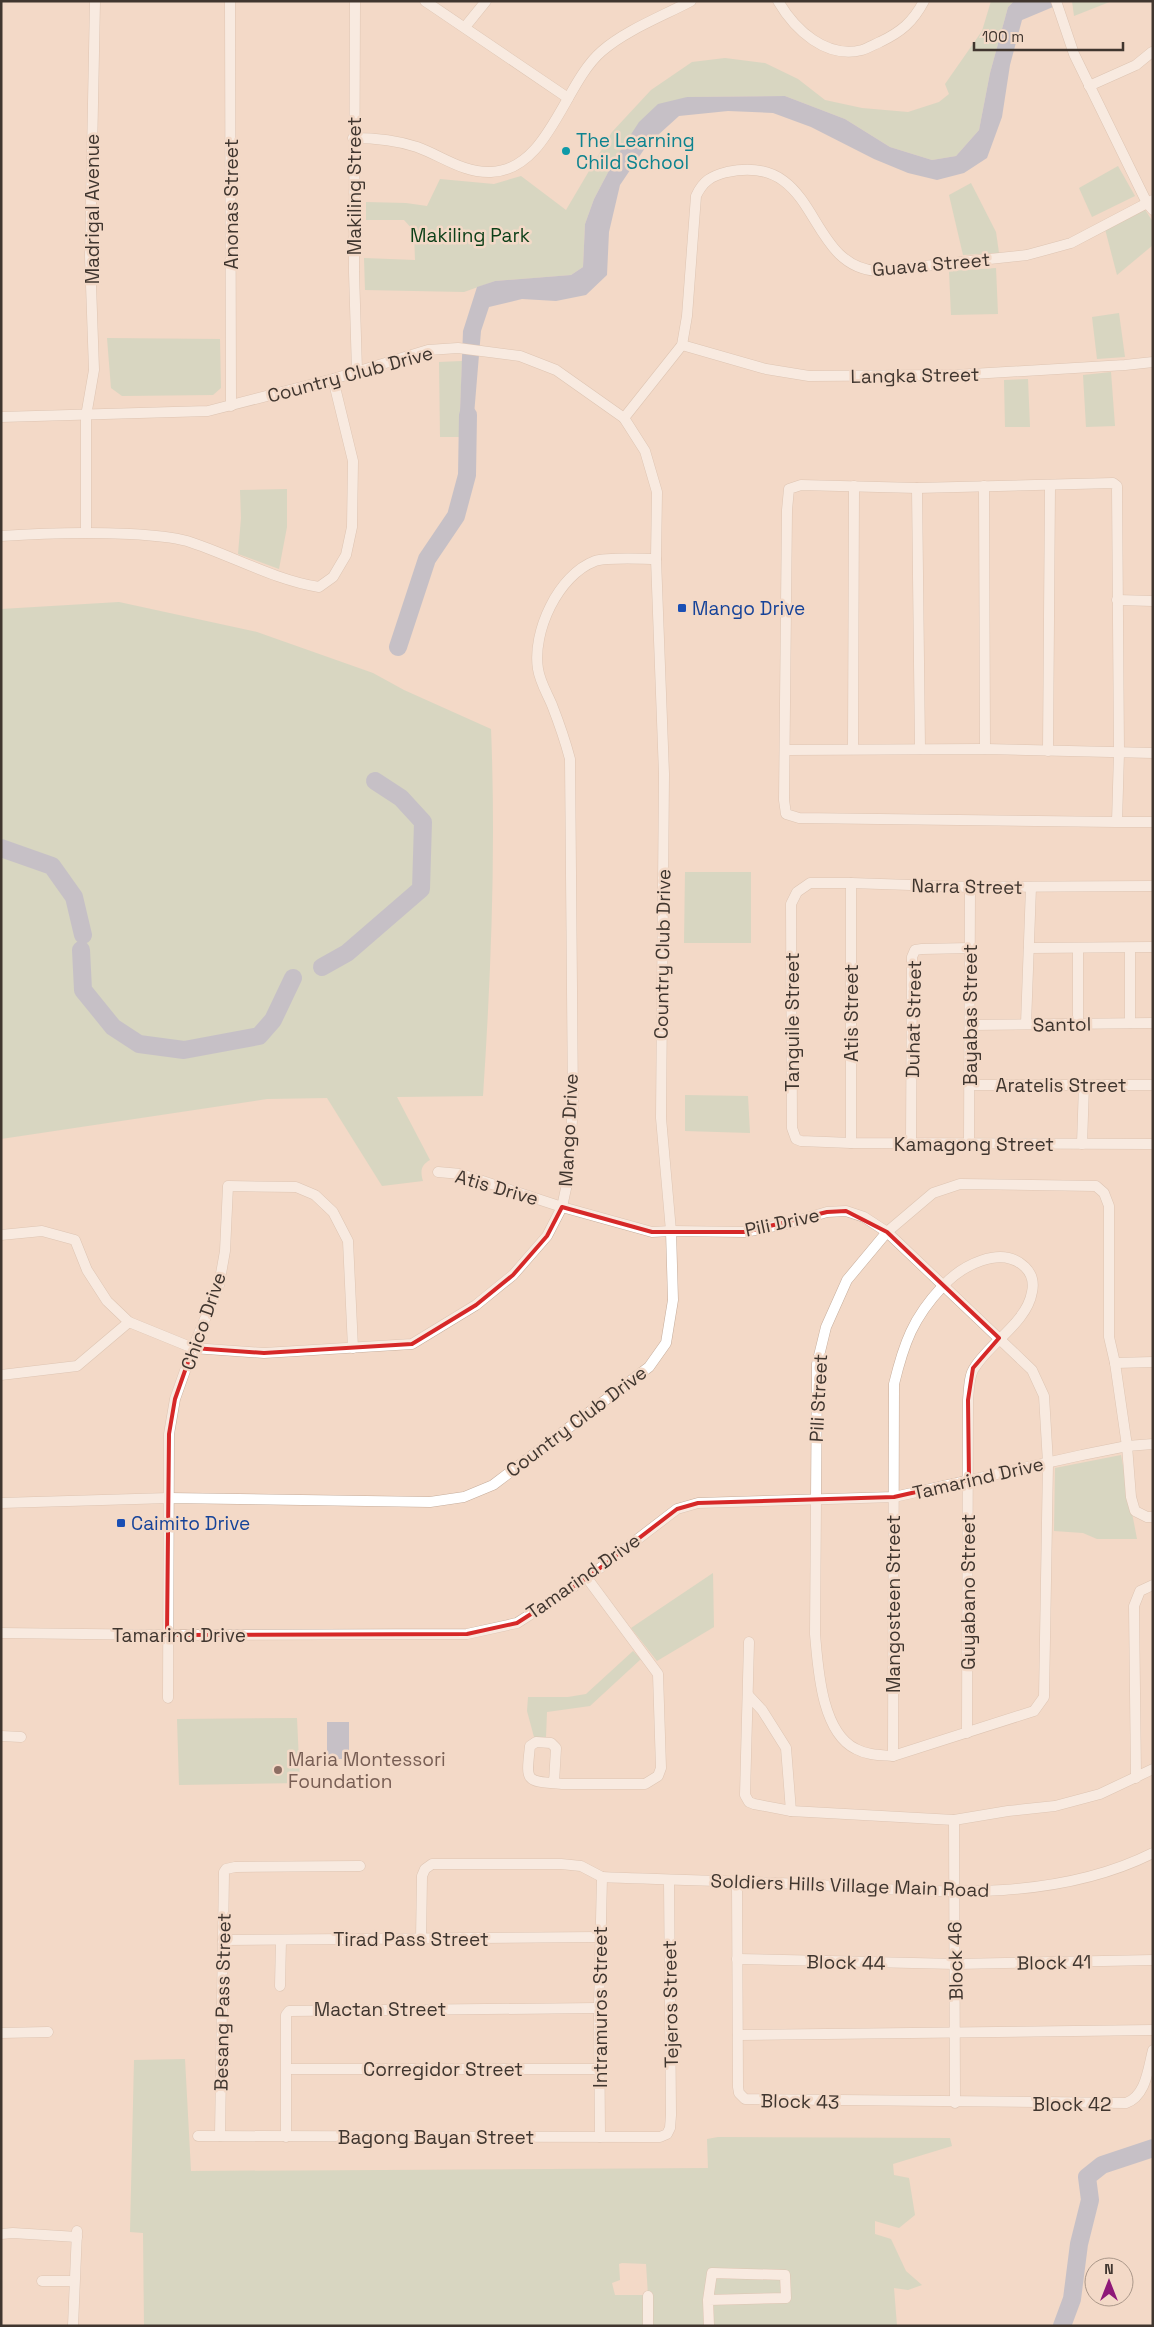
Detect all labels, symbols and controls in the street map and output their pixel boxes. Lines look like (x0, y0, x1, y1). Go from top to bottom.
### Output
scale bar (974, 20, 1123, 52)
text: 100 m (982, 27, 1024, 46)
street label: Makiling Street (342, 117, 367, 255)
place label: The Learning Child School (576, 128, 695, 175)
street label: Madrigal Avenue (80, 134, 105, 284)
street label: Anonas Street (219, 139, 244, 269)
marker: The Learning Child School (560, 145, 572, 157)
park label: Makiling Park (410, 223, 530, 248)
street label: Guava Street (871, 247, 991, 282)
street label: Country Club Drive (265, 340, 436, 409)
street label: Langka Street (850, 362, 980, 389)
place label: Mango Drive (692, 596, 805, 621)
marker: Mango Drive (676, 602, 688, 614)
street label: Country Club Drive (649, 869, 676, 1039)
street label: Narra Street (911, 873, 1023, 900)
street label: Bayabas Street (958, 944, 983, 1086)
street label: Tanguile Street (780, 952, 805, 1092)
street label: Duhat Street (900, 960, 927, 1078)
street label: Atis Street (839, 964, 864, 1062)
street label: Santol (1032, 1011, 1092, 1038)
street label: Mango Drive (553, 1073, 584, 1187)
street label: Aratelis Street (995, 1073, 1127, 1098)
street label: Kamagong Street (894, 1132, 1054, 1157)
street label: Atis Drive (452, 1164, 541, 1211)
street label: Pili Drive (742, 1202, 822, 1243)
street label: Chico Drive (175, 1269, 232, 1373)
street label: Pili Street (804, 1353, 833, 1443)
street label: Country Club Drive (501, 1360, 652, 1483)
street label: Tamarind Drive (910, 1451, 1046, 1506)
place label: Caimito Drive (131, 1511, 250, 1536)
street label: Guyabano Street (956, 1514, 981, 1670)
street label: Mangosteen Street (881, 1515, 906, 1693)
marker: Caimito Drive (115, 1517, 127, 1529)
street label: Tamarind Drive (521, 1528, 645, 1625)
street label: Tamarind Drive (112, 1623, 246, 1648)
place label: Maria Montessori Foundation (288, 1747, 446, 1794)
marker: Maria Montessori Foundation (272, 1764, 284, 1776)
street label: Soldiers Hills Village Main Road (710, 1868, 990, 1903)
street label: Besang Pass Street (208, 1913, 237, 2091)
street label: Block 46 (942, 1921, 969, 2001)
street label: Intramuros Street (588, 1926, 613, 2088)
street label: Tirad Pass Street (333, 1927, 489, 1952)
street label: Tejeros Street (657, 1940, 684, 2068)
street label: Block 44 (806, 1949, 886, 1976)
street label: Block 41 (1016, 1949, 1092, 1976)
street label: Mactan Street (314, 1997, 446, 2022)
street label: Corregidor Street (363, 2057, 523, 2082)
street label: Block 43 (760, 2088, 840, 2115)
street label: Block 42 (1033, 2092, 1111, 2117)
street label: Bagong Bayan Street (338, 2125, 534, 2150)
north arrow (1084, 2257, 1134, 2307)
text: N (1104, 2260, 1114, 2278)

